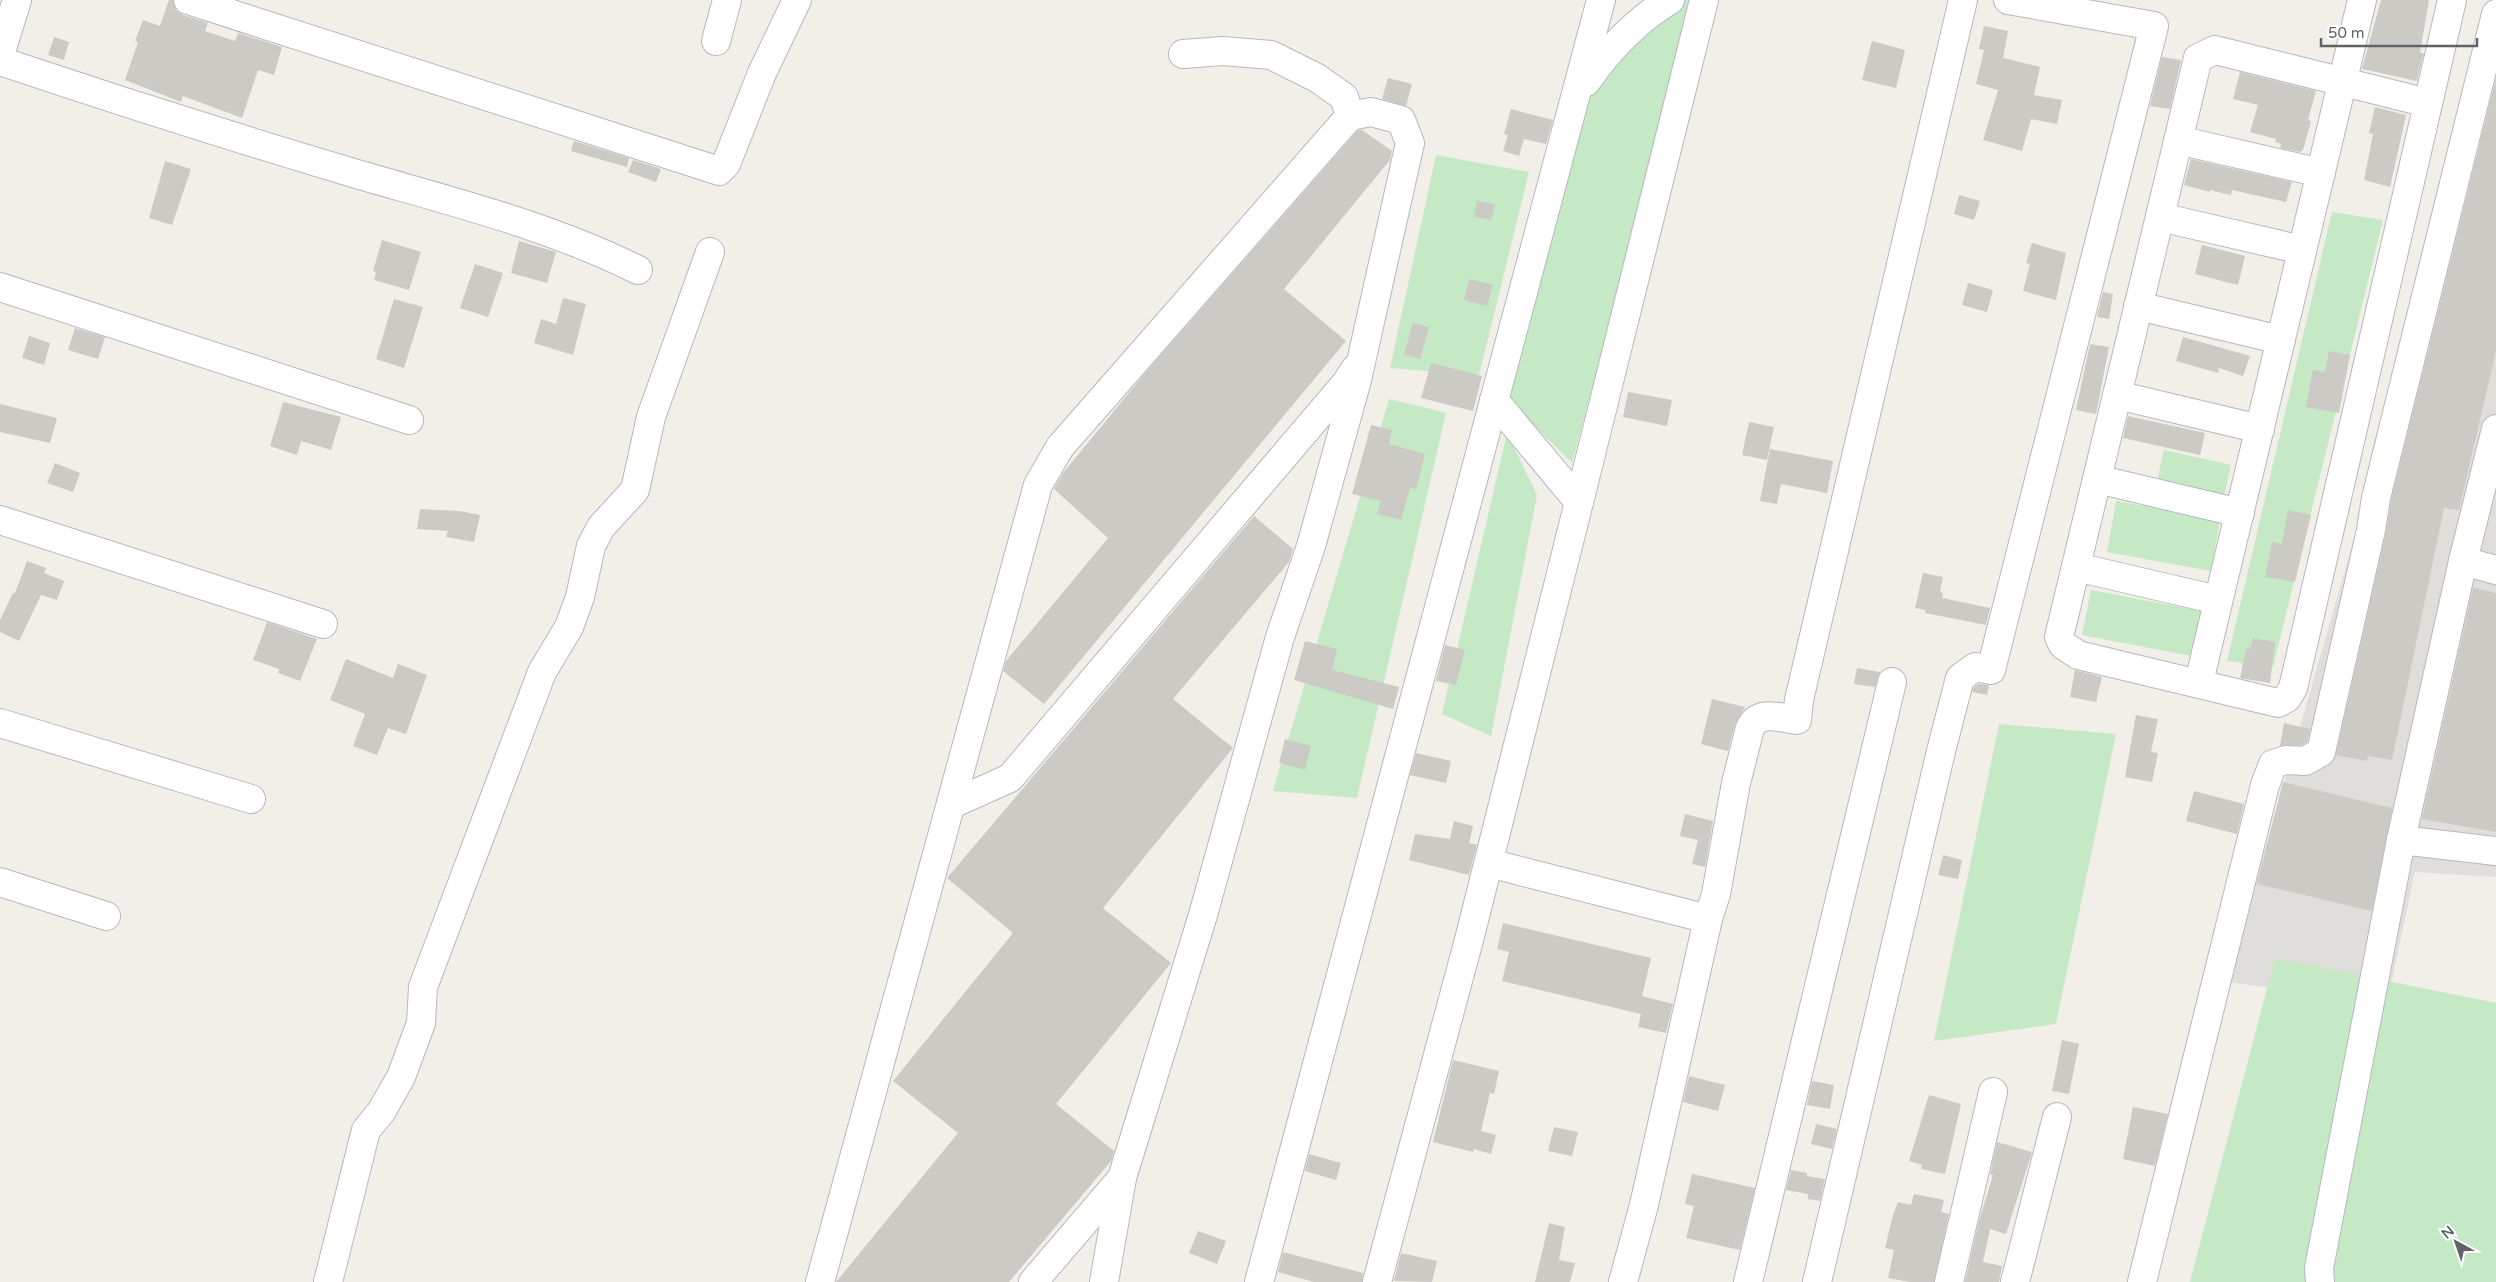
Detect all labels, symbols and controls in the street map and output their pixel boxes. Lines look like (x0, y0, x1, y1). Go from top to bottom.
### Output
scale bar (2321, 15, 2477, 47)
text: 50 m (2328, 24, 2365, 42)
north arrow (2431, 1217, 2481, 1267)
text: N (2438, 1222, 2458, 1243)

